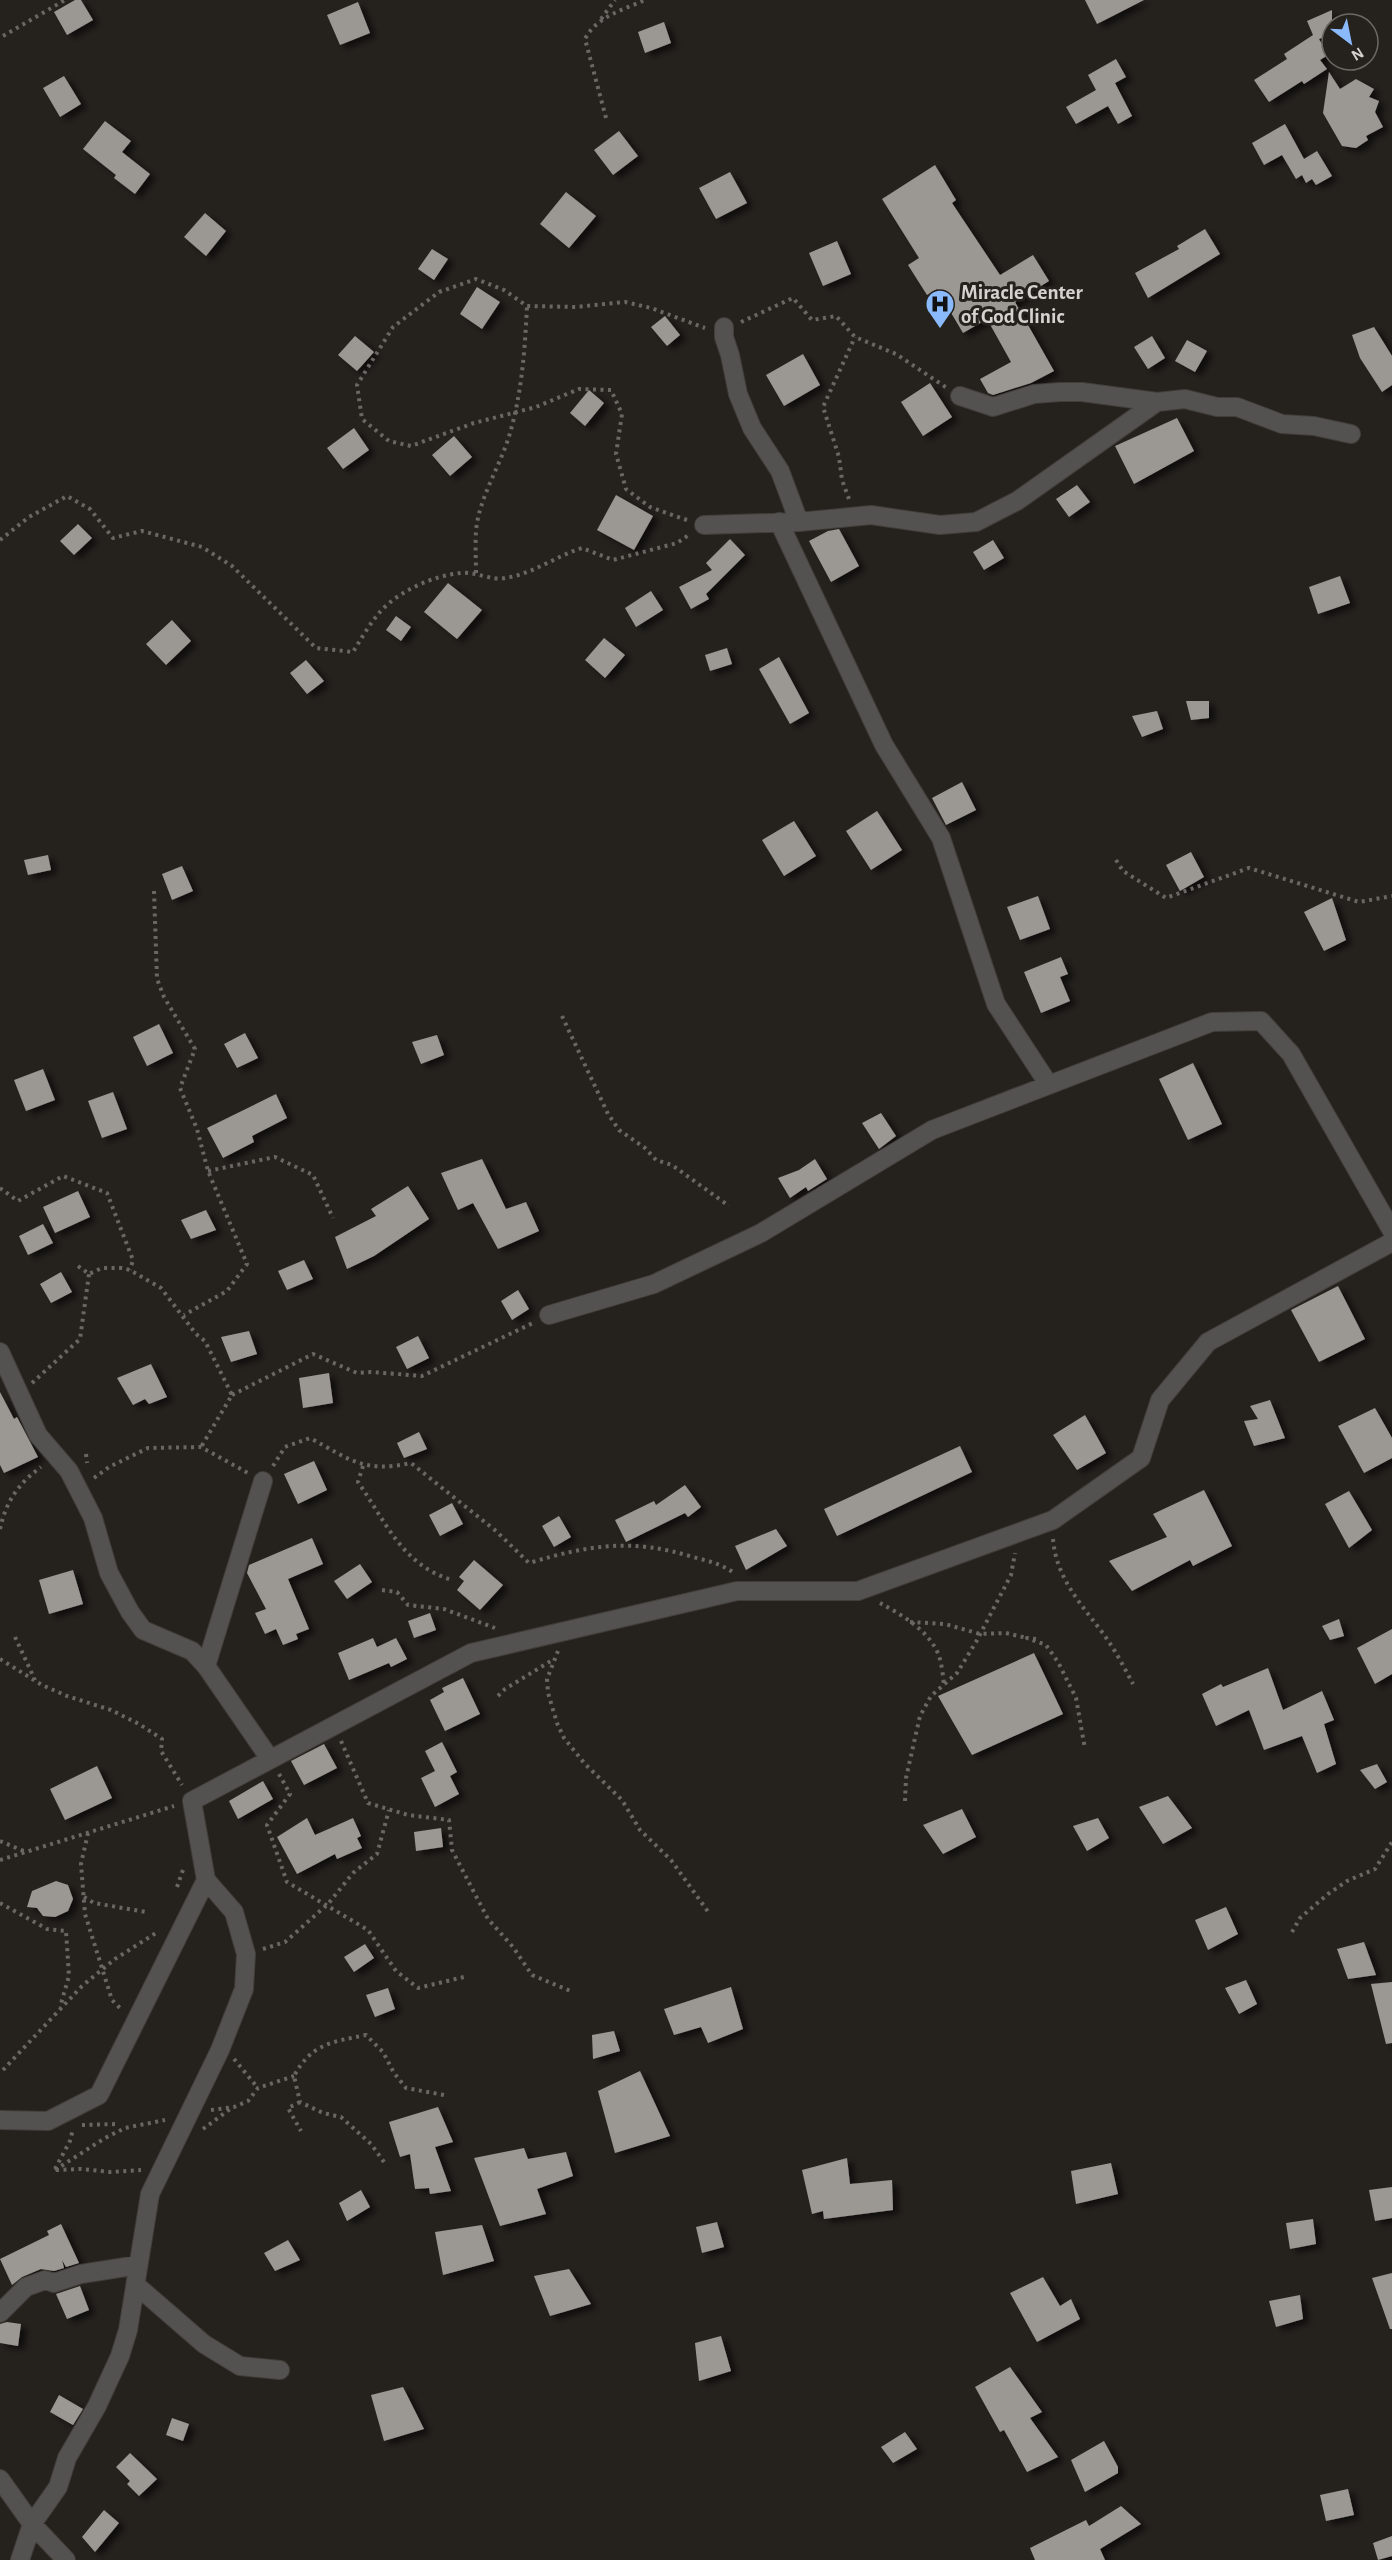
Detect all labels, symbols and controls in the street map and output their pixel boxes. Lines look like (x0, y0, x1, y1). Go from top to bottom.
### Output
north arrow (1320, 12, 1380, 72)
text: N (1348, 44, 1366, 64)
place label: Miracle Center of God Clinic (961, 282, 1083, 327)
hospital icon: Miracle Center of God Clinic (924, 288, 956, 330)

